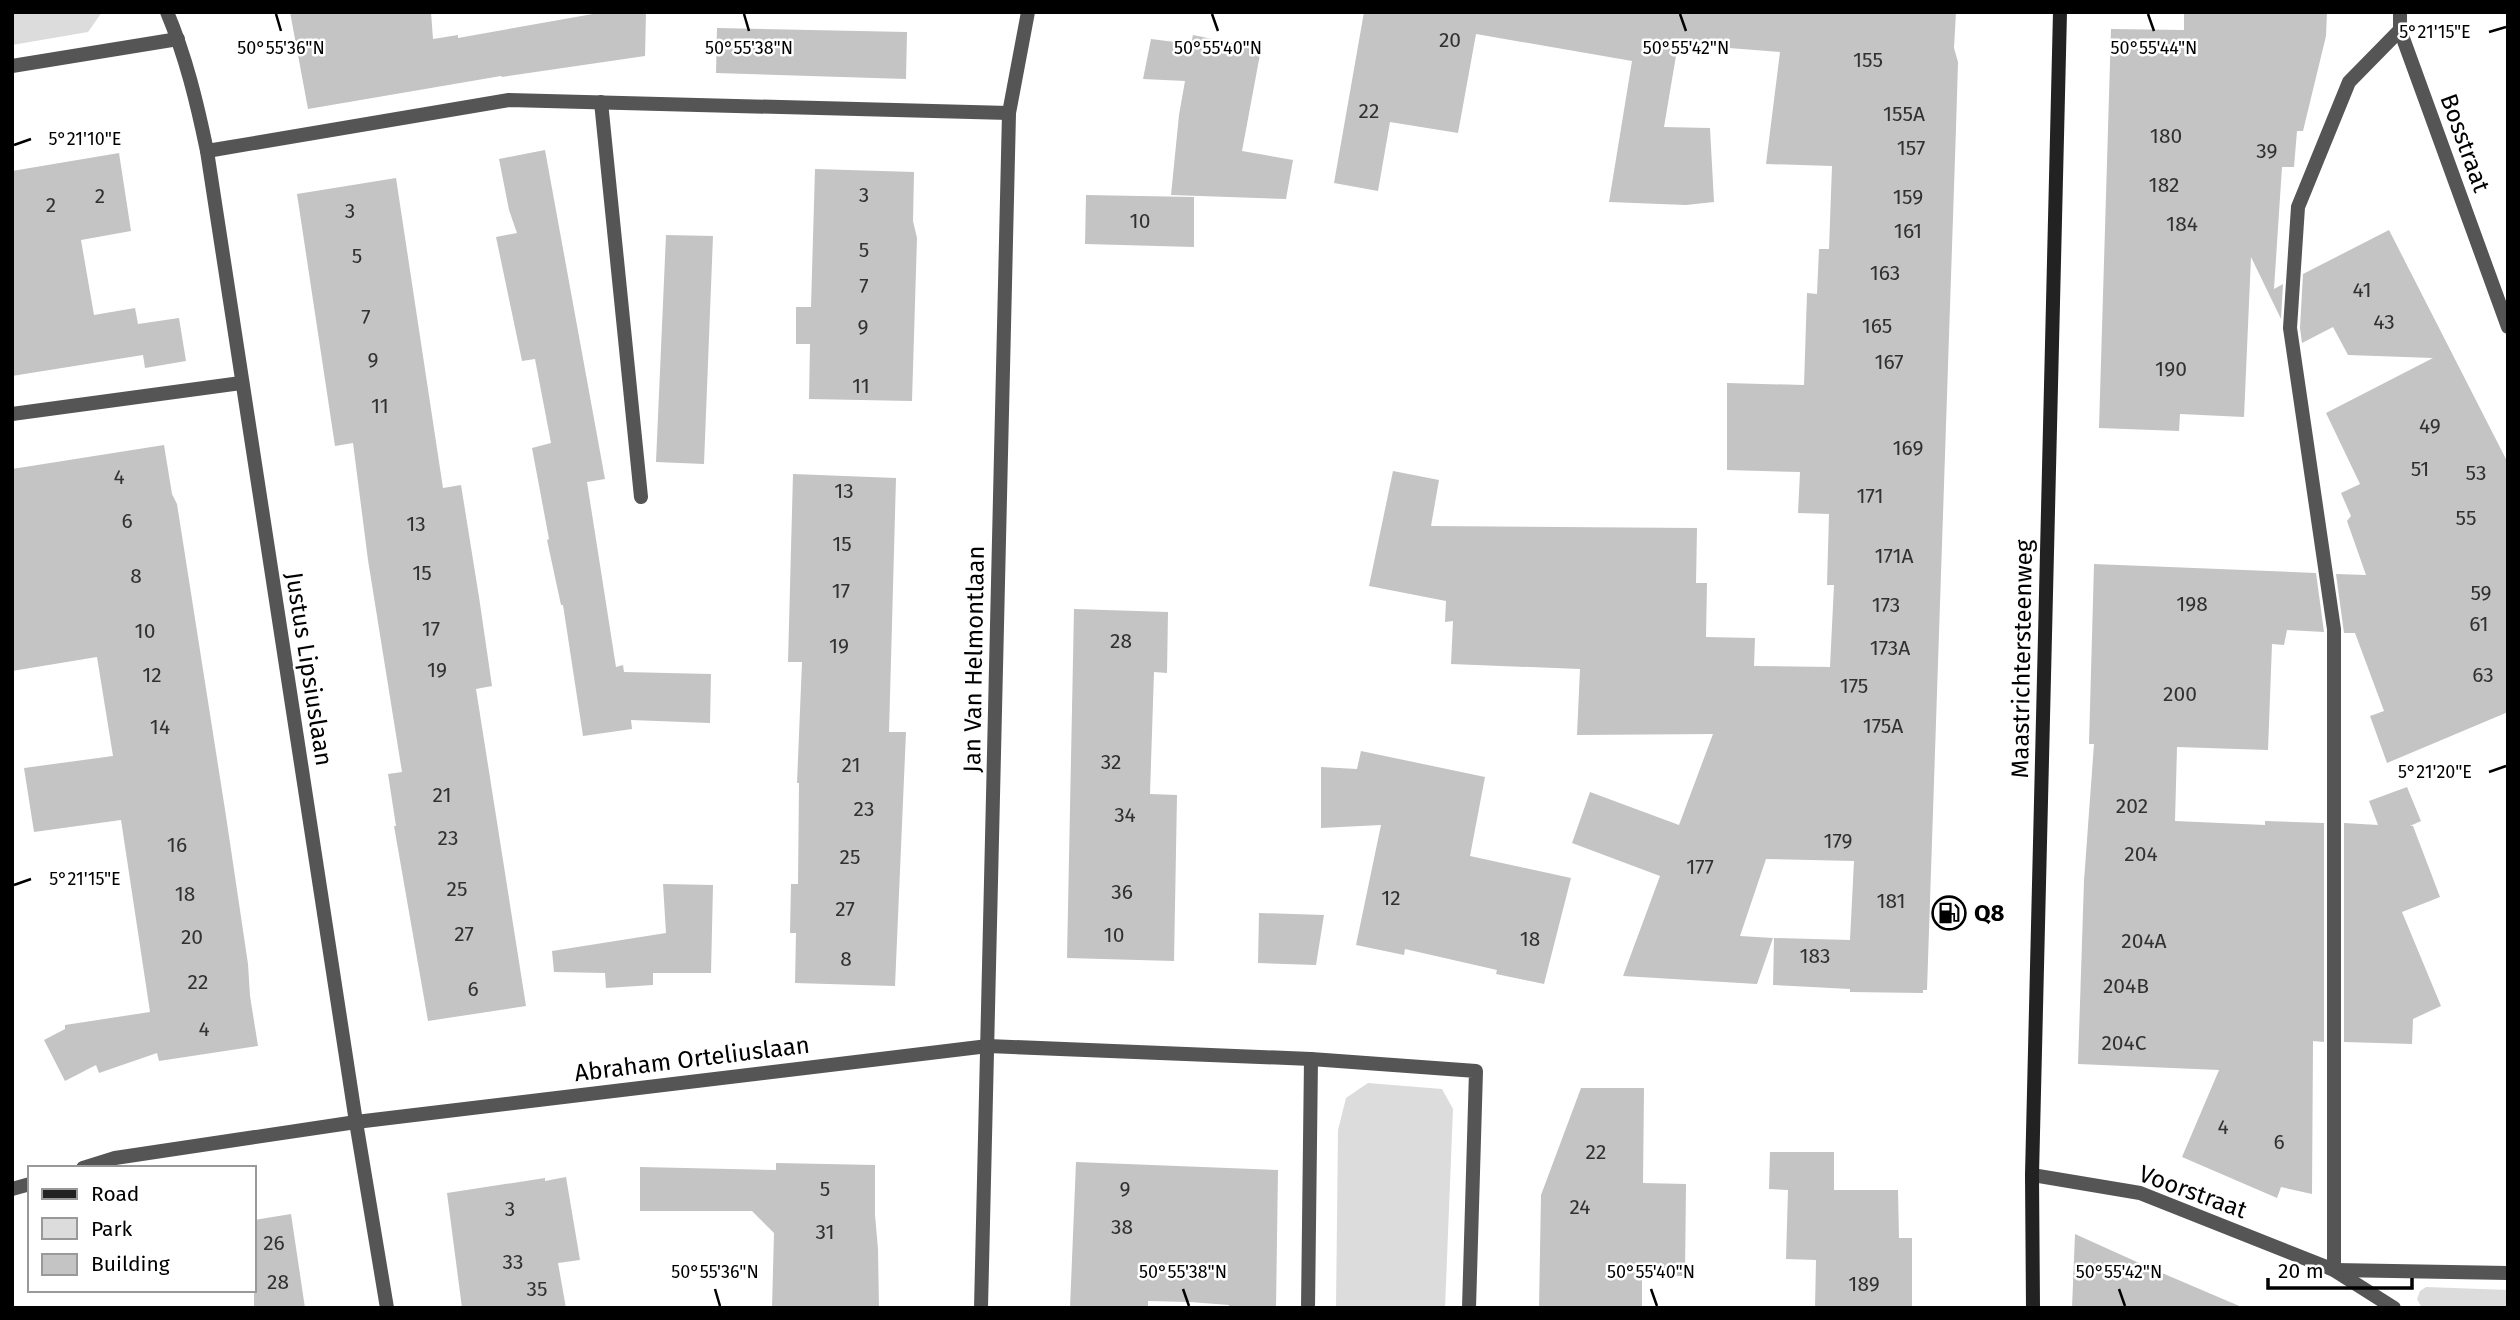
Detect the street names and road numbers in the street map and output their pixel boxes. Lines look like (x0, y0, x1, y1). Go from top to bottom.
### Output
street label: Bosstraat (2434, 90, 2496, 196)
street label: Maastrichtersteenweg (2006, 539, 2038, 779)
street label: Jan Van Helmontlaan (958, 545, 990, 773)
street label: Justus Lipsiuslaan (280, 570, 338, 768)
street label: Abraham Orteliuslaan (573, 1031, 811, 1087)
street label: Voorstraat (2135, 1160, 2251, 1225)

